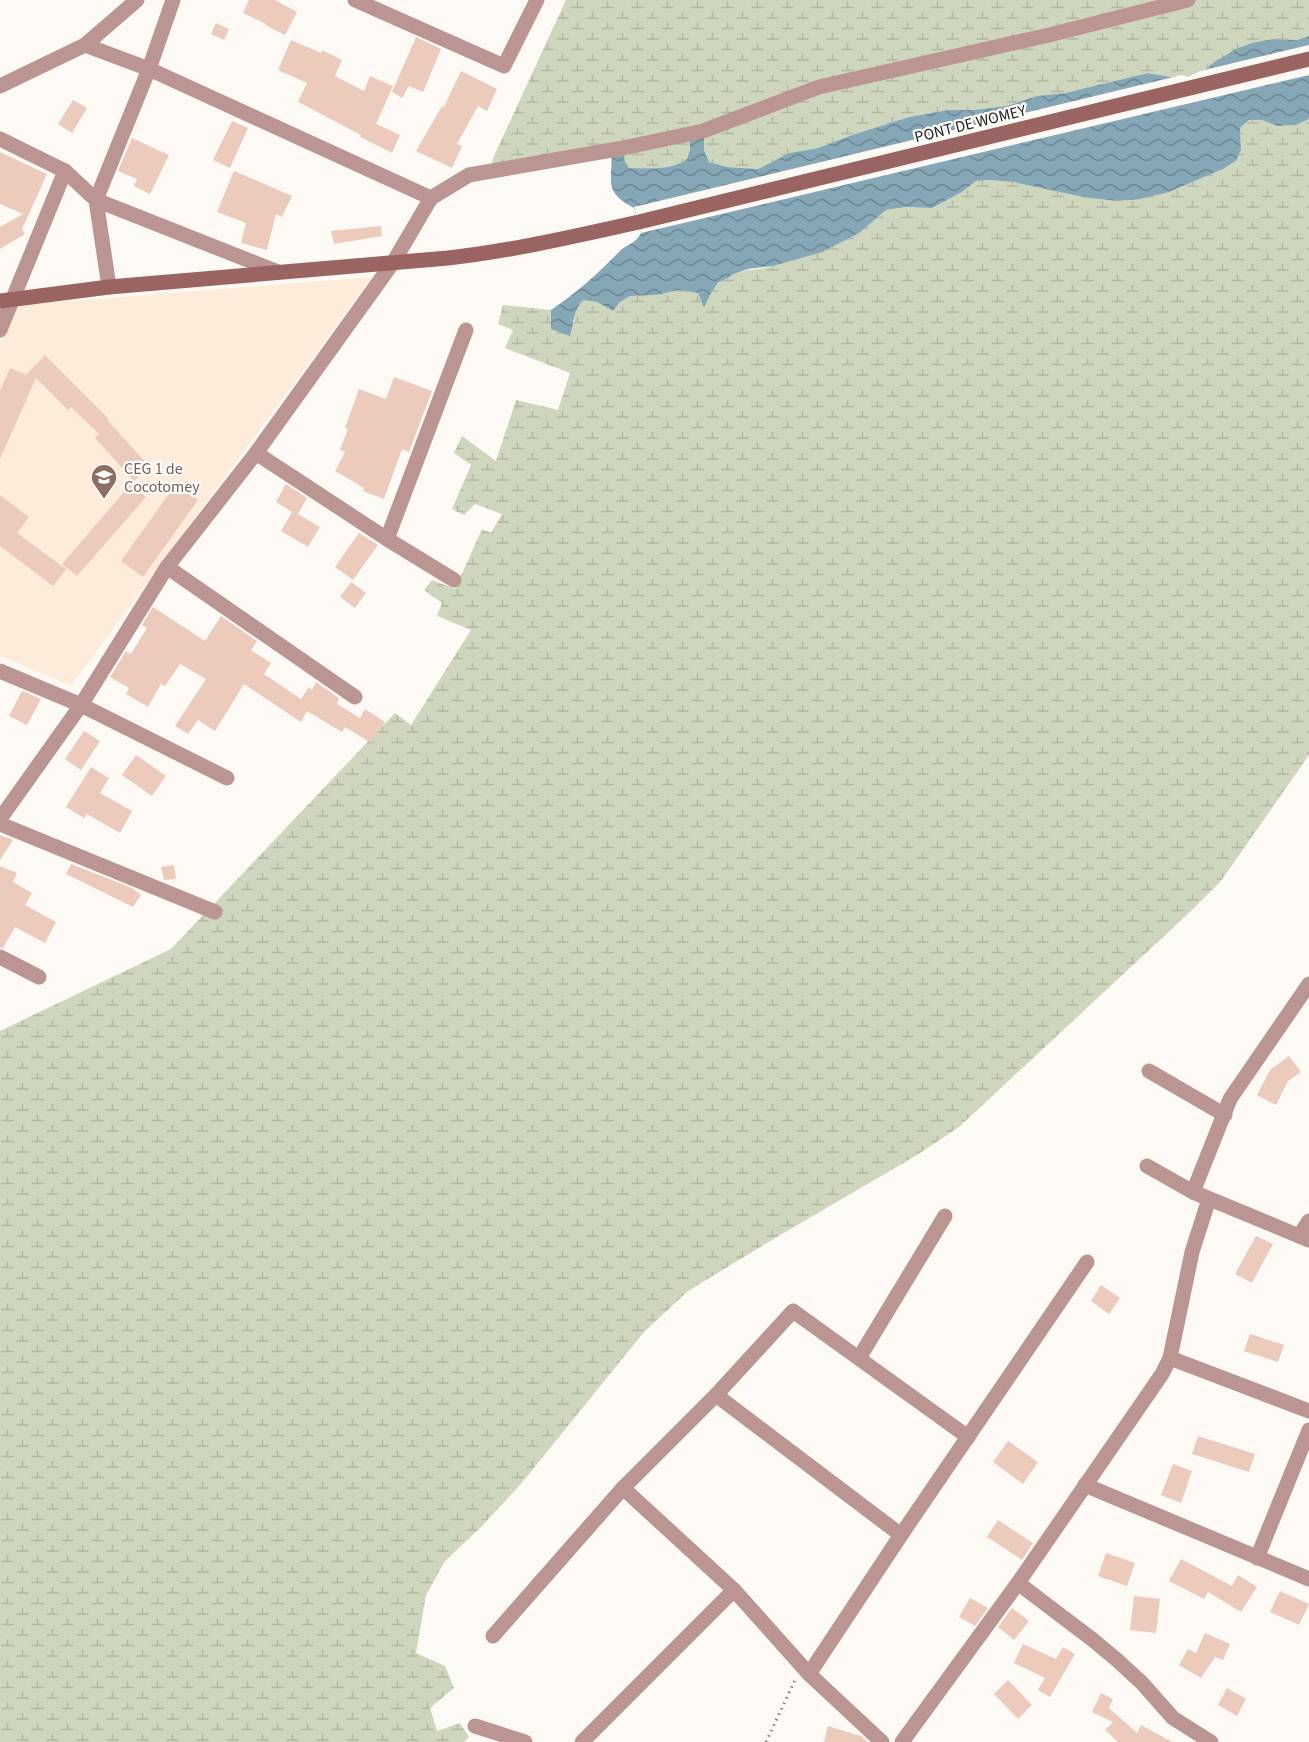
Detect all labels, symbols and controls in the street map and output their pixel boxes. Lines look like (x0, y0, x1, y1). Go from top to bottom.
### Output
street label: PONT DE WOMEY (912, 99, 1029, 148)
place label: CEG 1 de Cocotomey (124, 458, 200, 498)
school or university icon: CEG 1 de Cocotomey (89, 462, 119, 500)

